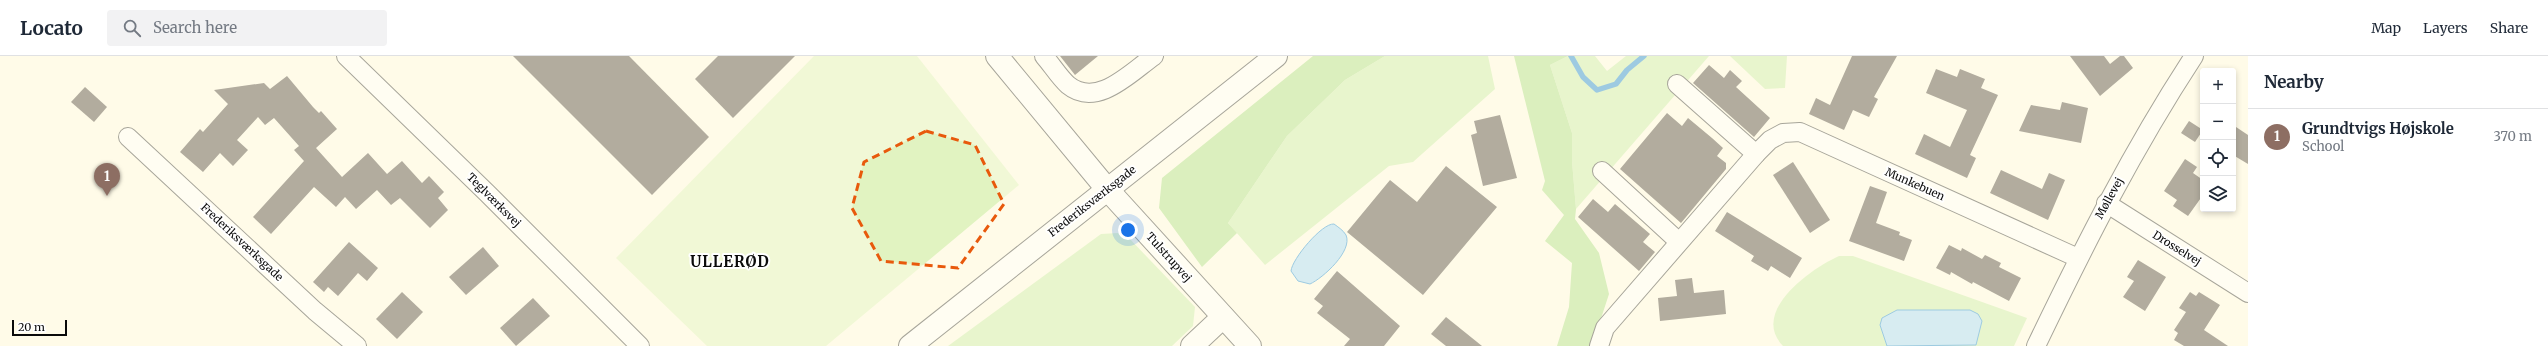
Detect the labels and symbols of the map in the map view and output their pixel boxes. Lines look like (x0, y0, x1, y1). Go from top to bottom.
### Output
street label: Frederiksværksgade (1045, 162, 1139, 240)
pin: 1 (94, 163, 120, 196)
street label: Munkebuen (1883, 165, 1948, 204)
street label: Teglværksvej (464, 170, 524, 230)
street label: Møllevej (2092, 175, 2126, 221)
street label: Frederiksværksgade (198, 200, 286, 284)
your location (1118, 220, 1138, 240)
street label: Drosselvej (2150, 228, 2204, 268)
street label: Tulstrupvej (1143, 229, 1195, 285)
district label: ULLERØD (690, 252, 770, 271)
scale bar (12, 318, 67, 337)

